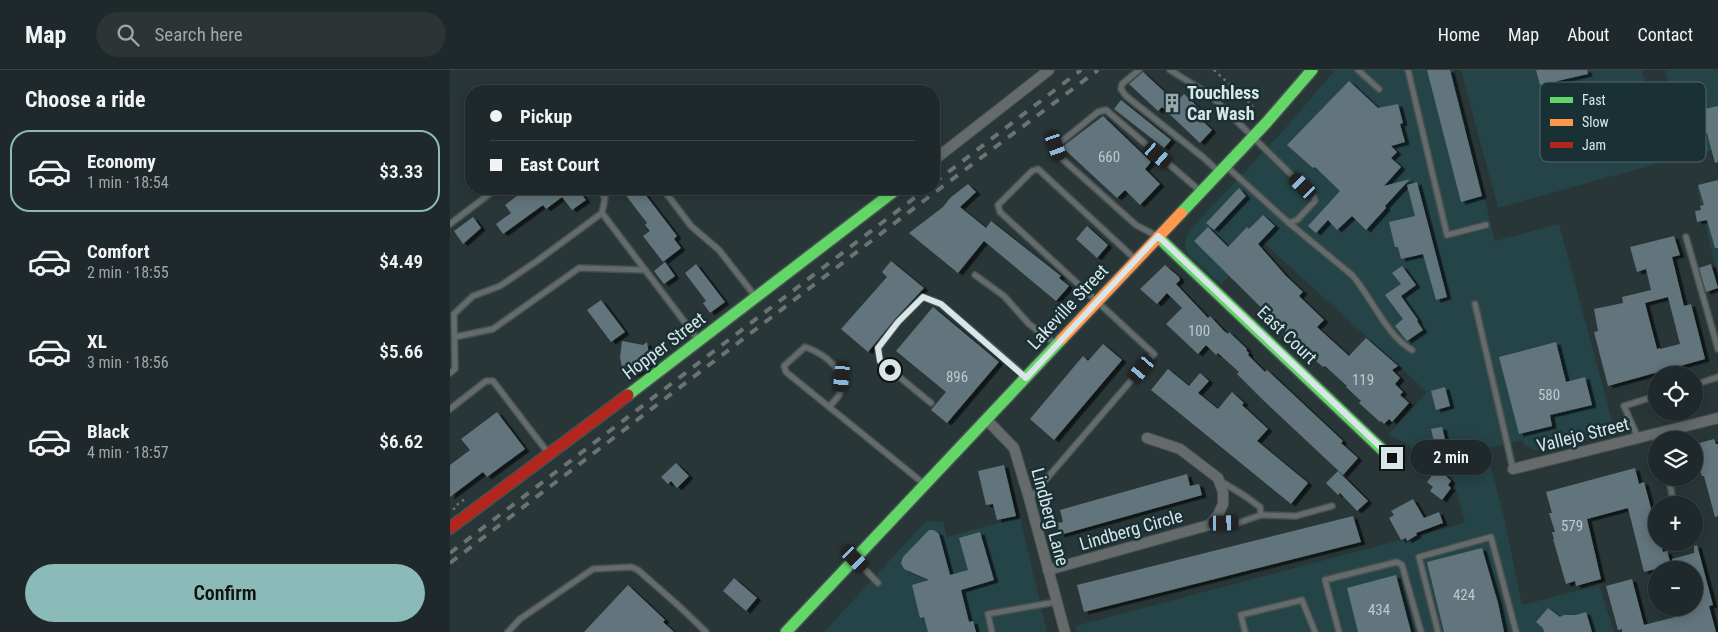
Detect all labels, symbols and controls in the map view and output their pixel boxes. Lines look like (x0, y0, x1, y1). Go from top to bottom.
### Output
search box (96, 12, 446, 57)
text: Map (25, 21, 66, 49)
icon: search (114, 21, 142, 49)
text: Search here (154, 23, 243, 46)
text: Home (1438, 24, 1480, 45)
text: Map (1508, 24, 1539, 45)
text: About (1567, 24, 1609, 45)
text: Contact (1637, 24, 1693, 45)
place label: Touchless Car Wash (1187, 82, 1259, 124)
legend (1540, 82, 1706, 162)
text: Choose a ride (25, 87, 146, 112)
building icon: Touchless Car Wash (1161, 92, 1183, 114)
text: Fast (1582, 92, 1606, 108)
text: Pickup (520, 105, 572, 128)
text: Slow (1582, 114, 1609, 130)
car (1044, 129, 1067, 163)
text: Jam (1582, 137, 1606, 153)
car (1141, 139, 1174, 171)
house number: 660 (1098, 148, 1120, 166)
icon: car (27, 149, 72, 194)
text: Economy (87, 150, 156, 173)
text: East Court (520, 153, 599, 176)
text: $3.33 (379, 160, 423, 183)
car (1287, 170, 1319, 202)
text: 1 min · 18:54 (87, 173, 169, 192)
icon: car (27, 239, 72, 284)
text: Comfort (87, 240, 150, 263)
text: $4.49 (379, 250, 423, 273)
street label: Lakeville Street (1023, 260, 1112, 353)
text: 2 min · 18:55 (87, 263, 169, 282)
street label: East Court (1253, 301, 1321, 368)
street label: Hopper Street (618, 308, 709, 384)
house number: 100 (1188, 322, 1210, 340)
icon: car (27, 329, 72, 374)
text: XL (87, 330, 107, 353)
text: $5.66 (379, 340, 423, 363)
text: 3 min · 18:56 (87, 353, 169, 372)
car (1126, 353, 1157, 385)
route start (879, 359, 901, 381)
car (833, 361, 850, 393)
map controls (1648, 366, 1703, 616)
button: locate (1648, 366, 1703, 421)
house number: 896 (946, 368, 968, 386)
house number: 119 (1352, 371, 1374, 389)
house number: 580 (1538, 386, 1560, 404)
street label: Vallejo Street (1535, 413, 1631, 456)
icon: car (27, 419, 72, 464)
text: Black (87, 420, 129, 443)
text: $6.62 (379, 430, 423, 453)
button: layers (1648, 431, 1703, 486)
callout: 2 min (1410, 440, 1492, 476)
text: 4 min · 18:57 (87, 443, 169, 462)
route end (1381, 447, 1403, 469)
text: 2 min (1433, 448, 1469, 467)
street label: Lindberg Lane (1027, 466, 1074, 568)
button: + (1648, 496, 1703, 551)
street label: Lindberg Circle (1077, 505, 1185, 554)
car (1208, 515, 1239, 531)
house number: 579 (1561, 517, 1583, 535)
car (839, 543, 870, 575)
button: − (1648, 561, 1703, 616)
button: Confirm (25, 564, 425, 622)
house number: 424 (1453, 586, 1475, 604)
house number: 434 (1368, 601, 1390, 619)

